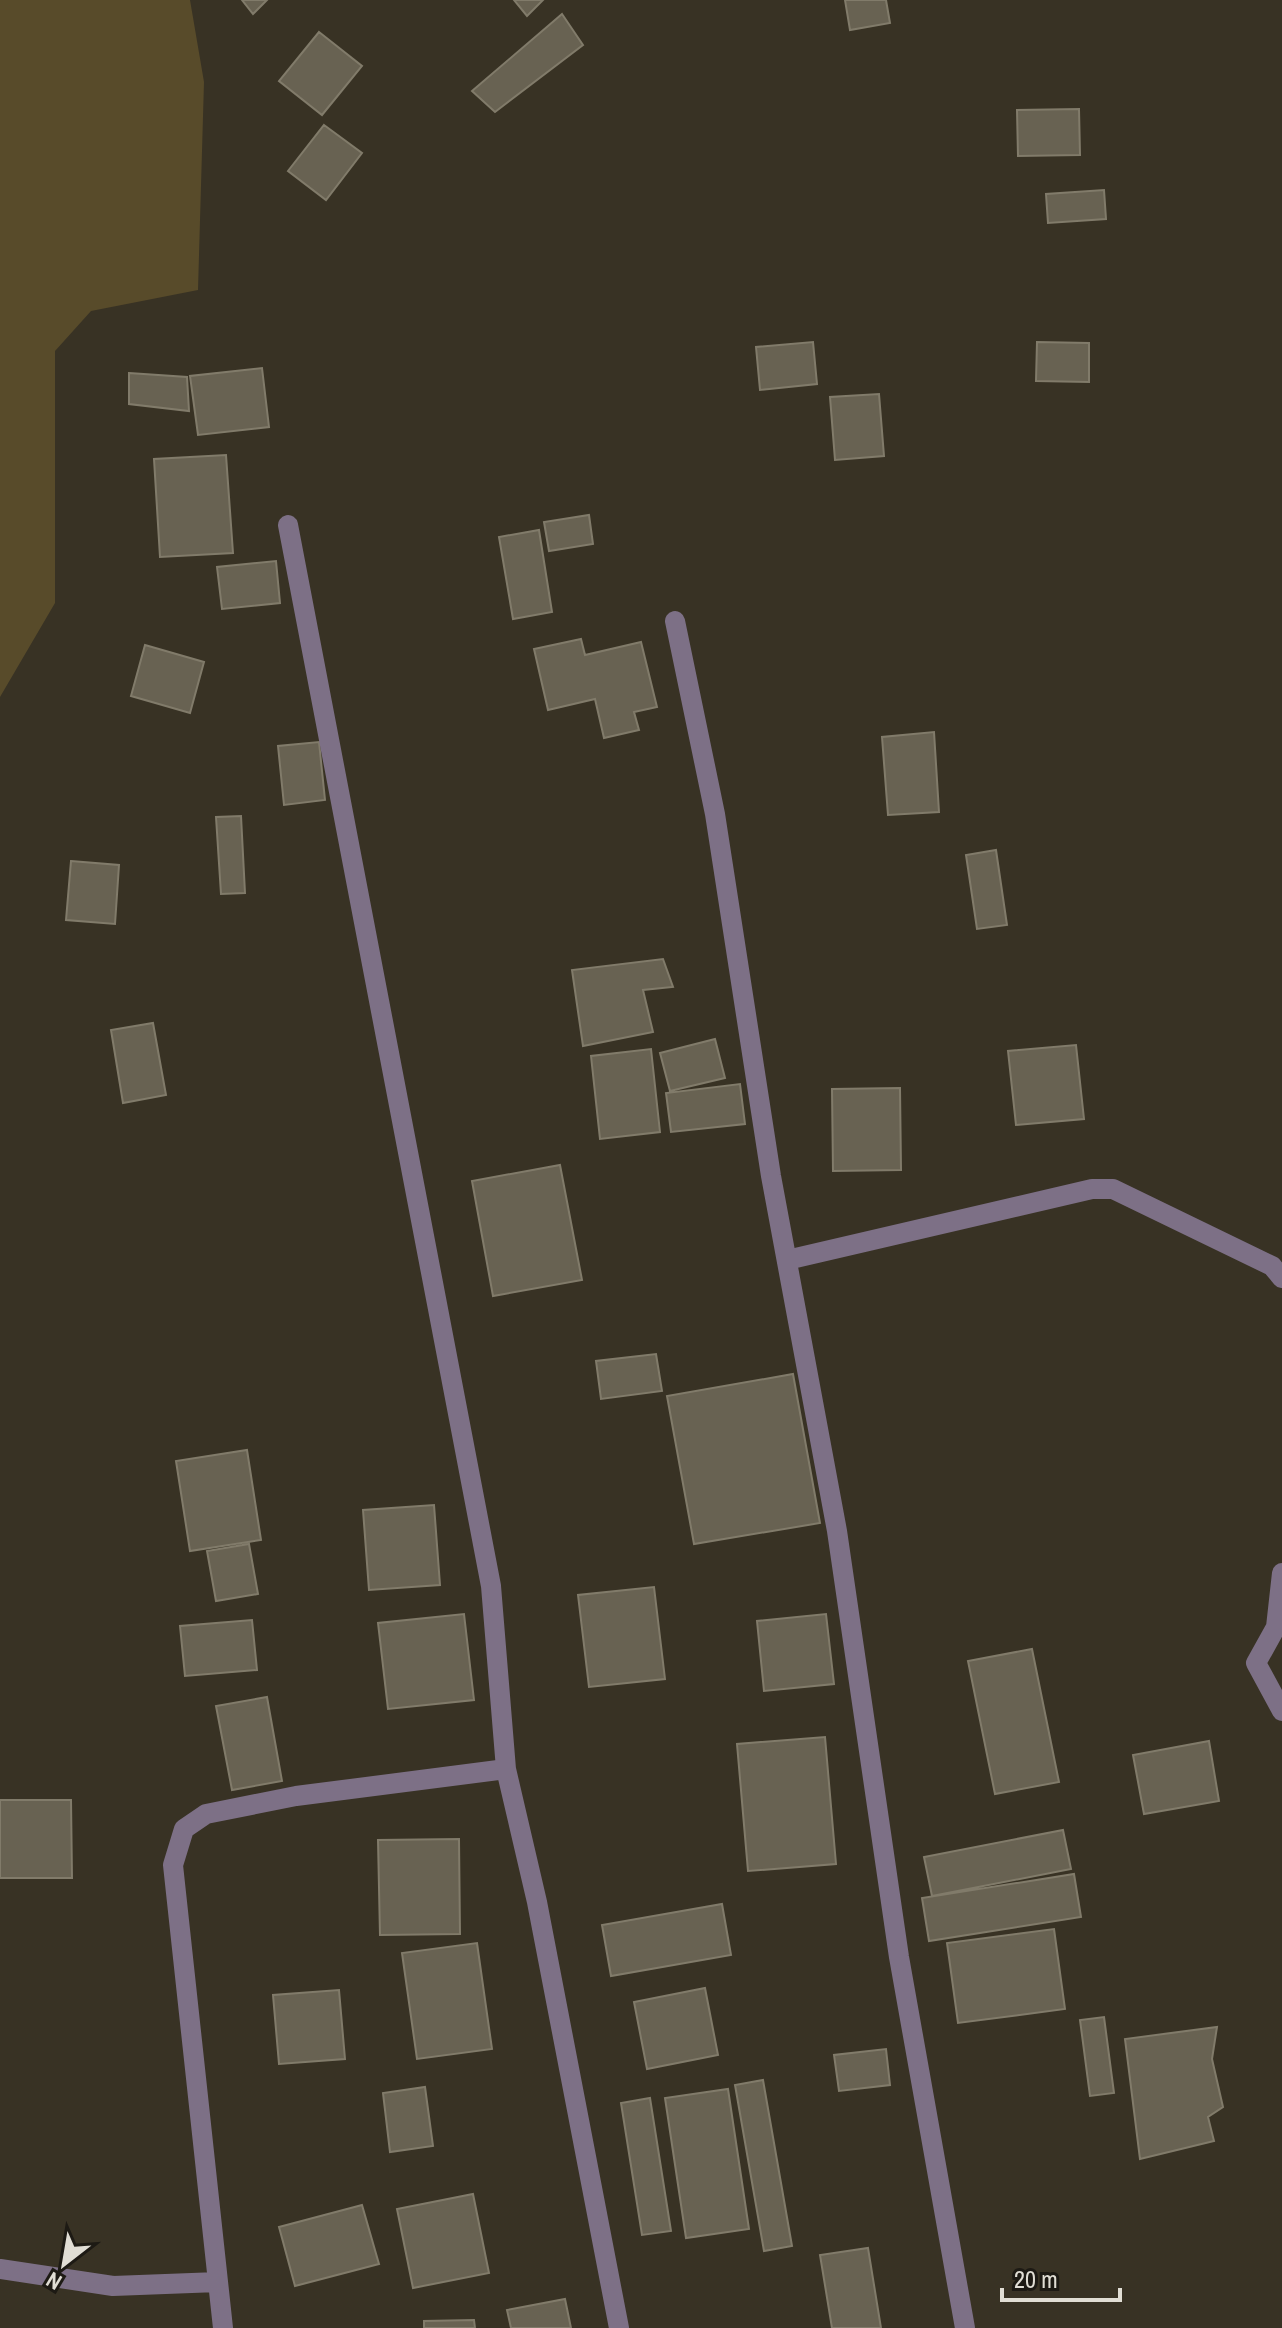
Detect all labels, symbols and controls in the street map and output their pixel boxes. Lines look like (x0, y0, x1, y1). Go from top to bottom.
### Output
north arrow (24, 2224, 104, 2304)
scale bar (1002, 2252, 1120, 2302)
text: 20 m (1014, 2263, 1058, 2295)
text: N (40, 2265, 67, 2297)

